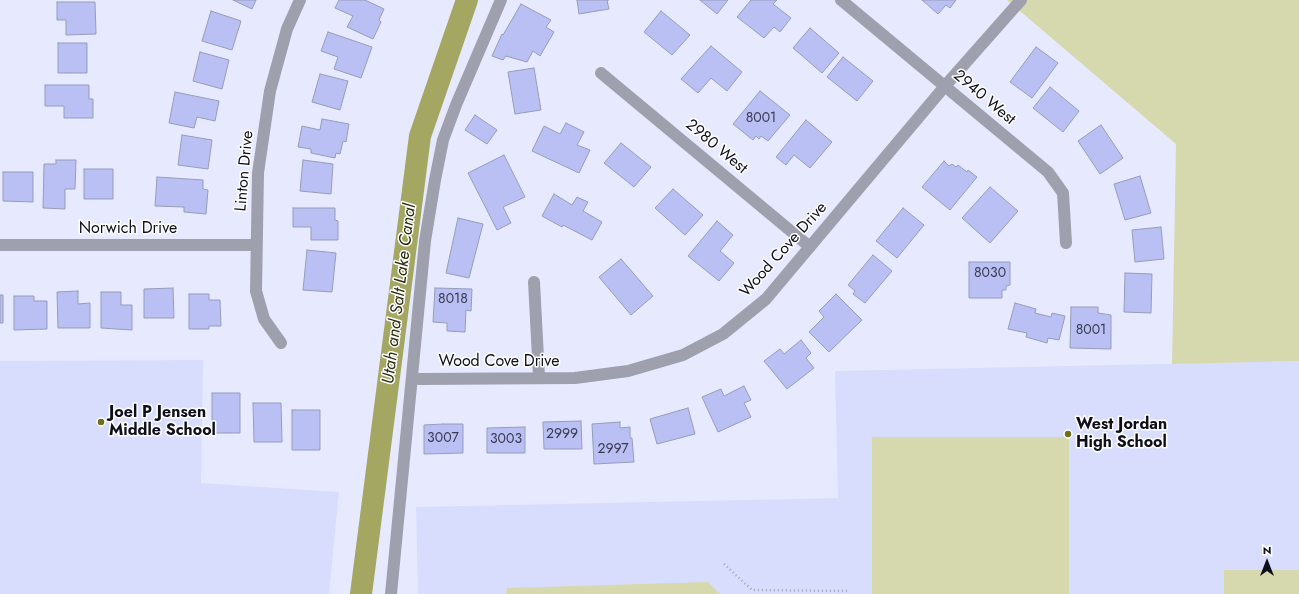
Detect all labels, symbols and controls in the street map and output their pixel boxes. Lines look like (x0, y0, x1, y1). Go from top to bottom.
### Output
street label: 2940 West (949, 66, 1019, 130)
house number: 8001 (746, 111, 776, 127)
street label: 2980 West (681, 116, 751, 178)
street label: Linton Drive (232, 130, 258, 212)
street label: Wood Cove Drive (736, 199, 832, 301)
water label: Utah and Salt Lake Canal (379, 203, 421, 385)
street label: Norwich Drive (79, 219, 177, 239)
house number: 8030 (974, 266, 1006, 282)
house number: 8018 (438, 292, 468, 308)
house number: 8001 (1076, 323, 1106, 339)
street label: Wood Cove Drive (439, 352, 559, 372)
place label: Joel P Jensen Middle School (109, 403, 216, 441)
place label: West Jordan High School (1076, 415, 1167, 453)
marker: Joel P Jensen Middle School (96, 417, 106, 427)
house number: 2999 (546, 427, 578, 443)
marker: West Jordan High School (1063, 429, 1073, 439)
house number: 3007 (427, 431, 459, 447)
house number: 3003 (490, 432, 522, 448)
house number: 2997 (597, 442, 629, 458)
north arrow (1247, 542, 1287, 582)
text: N (1263, 542, 1271, 558)

